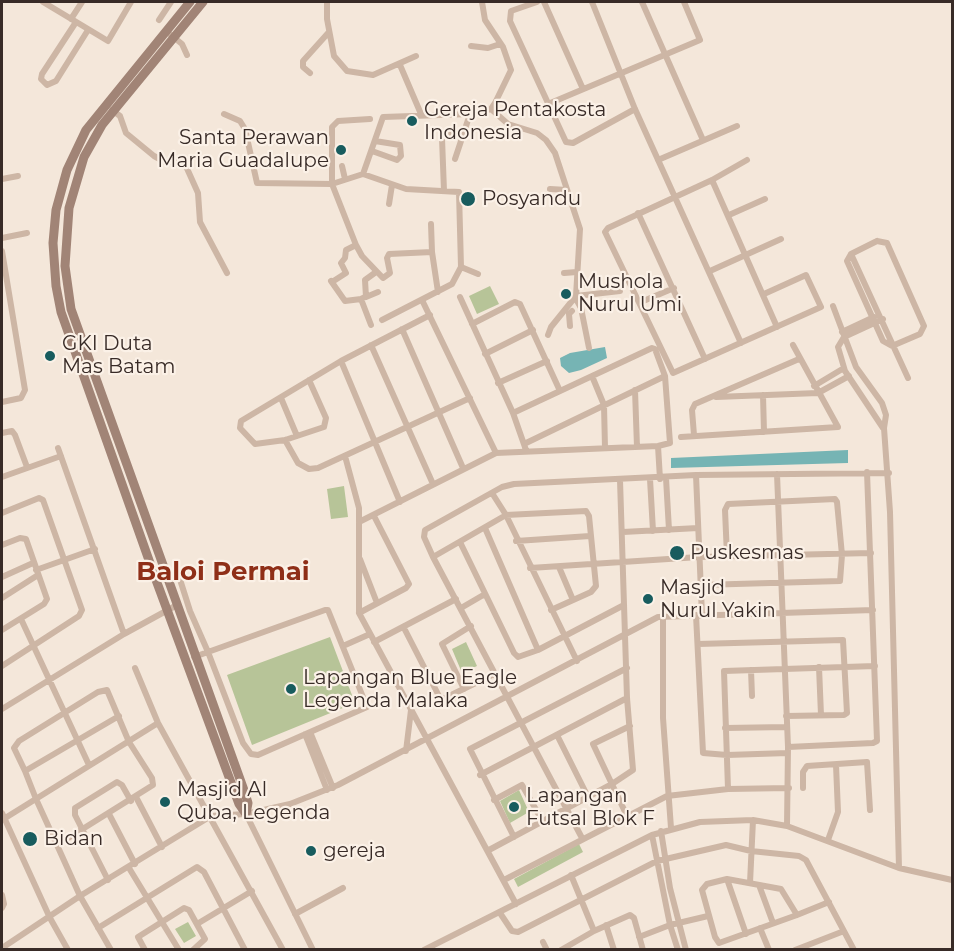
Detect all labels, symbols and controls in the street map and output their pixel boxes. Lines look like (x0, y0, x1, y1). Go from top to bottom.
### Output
place label: Gereja Pentakosta Indonesia (424, 98, 606, 145)
marker: Gereja Pentakosta Indonesia (405, 114, 419, 128)
place label: Santa Perawan Maria Guadalupe (157, 126, 329, 173)
marker: Santa Perawan Maria Guadalupe (334, 143, 348, 157)
place label: Posyandu (482, 187, 581, 211)
marker: Posyandu (459, 190, 477, 208)
place label: Mushola Nurul Umi (578, 270, 682, 317)
marker: Mushola Nurul Umi (559, 287, 573, 301)
place label: GKI Duta Mas Batam (62, 332, 176, 379)
marker: GKI Duta Mas Batam (43, 349, 57, 363)
place label: Puskesmas (690, 541, 804, 565)
marker: Puskesmas (668, 544, 686, 562)
district label: Baloi Permai (136, 556, 310, 588)
place label: Masjid Nurul Yakin (660, 576, 776, 623)
marker: Masjid Nurul Yakin (641, 592, 655, 606)
place label: Lapangan Blue Eagle Legenda Malaka (303, 666, 517, 713)
marker: Lapangan Blue Eagle Legenda Malaka (284, 682, 298, 696)
place label: Masjid Al Quba, Legenda (177, 778, 330, 825)
place label: Lapangan Futsal Blok F (526, 784, 655, 831)
marker: Masjid Al Quba, Legenda (158, 795, 172, 809)
marker: Lapangan Futsal Blok F (507, 800, 521, 814)
place label: Bidan (44, 827, 103, 851)
marker: Bidan (21, 830, 39, 848)
place label: gereja (323, 839, 386, 863)
marker: gereja (304, 844, 318, 858)

